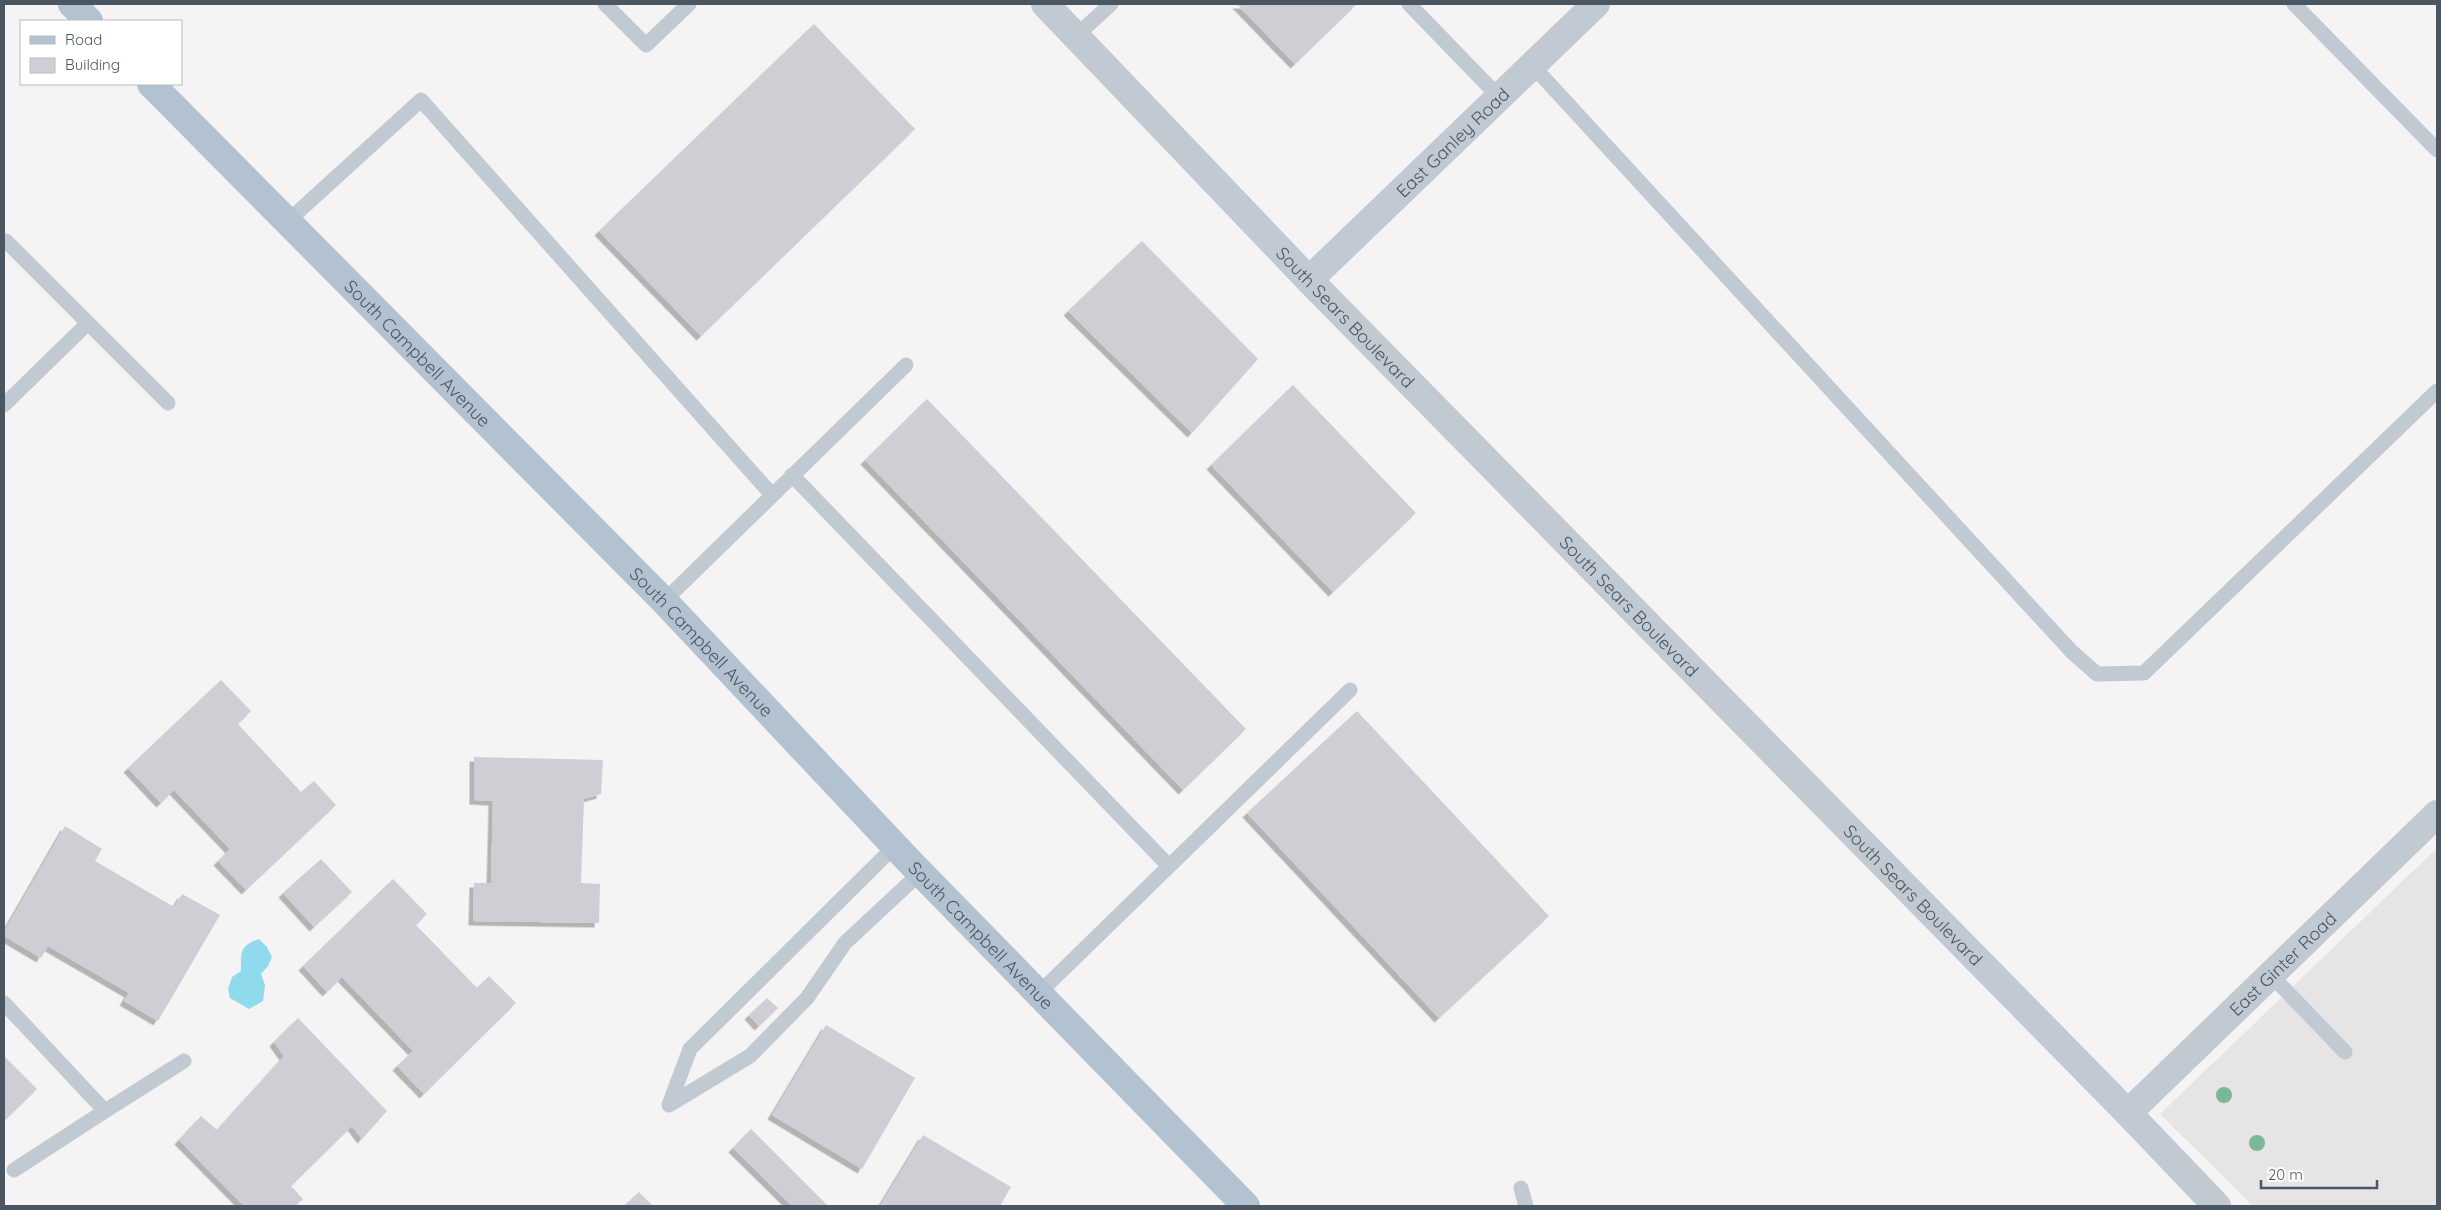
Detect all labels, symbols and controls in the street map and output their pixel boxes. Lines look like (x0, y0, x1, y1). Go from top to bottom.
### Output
legend (20, 20, 182, 85)
text: Road (65, 30, 102, 49)
text: Building (65, 55, 120, 74)
street label: East Ganley Road (1391, 82, 1514, 202)
street label: South Sears Boulevard (1271, 241, 1420, 393)
street label: South Campbell Avenue (340, 275, 496, 432)
street label: South Sears Boulevard (1555, 531, 1704, 681)
street label: South Campbell Avenue (625, 562, 779, 722)
street label: South Sears Boulevard (1839, 819, 1988, 970)
street label: South Campbell Avenue (904, 856, 1059, 1014)
street label: East Ginter Road (2224, 906, 2341, 1020)
scale bar (2261, 1158, 2377, 1190)
text: 20 m (2268, 1165, 2303, 1184)

